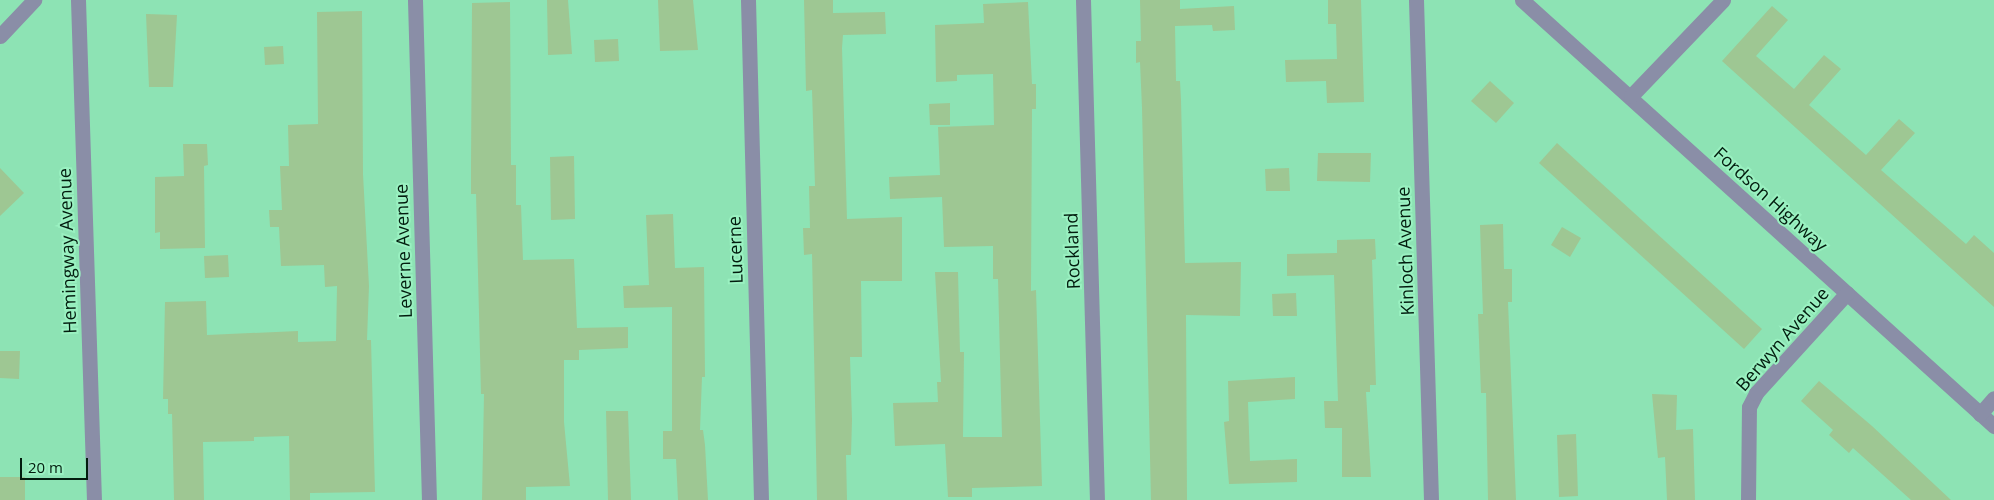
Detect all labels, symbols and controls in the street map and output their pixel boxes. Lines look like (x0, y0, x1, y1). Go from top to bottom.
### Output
street label: Fordson Highway (1710, 142, 1832, 256)
street label: Hemingway Avenue (53, 168, 81, 334)
street label: Leverne Avenue (390, 183, 416, 319)
street label: Kinloch Avenue (1392, 186, 1418, 316)
street label: Rockland (1060, 212, 1084, 290)
street label: Lucerne (723, 216, 747, 284)
street label: Berwyn Avenue (1731, 283, 1833, 395)
scale bar (22, 448, 90, 480)
text: 20 m (28, 457, 63, 477)

